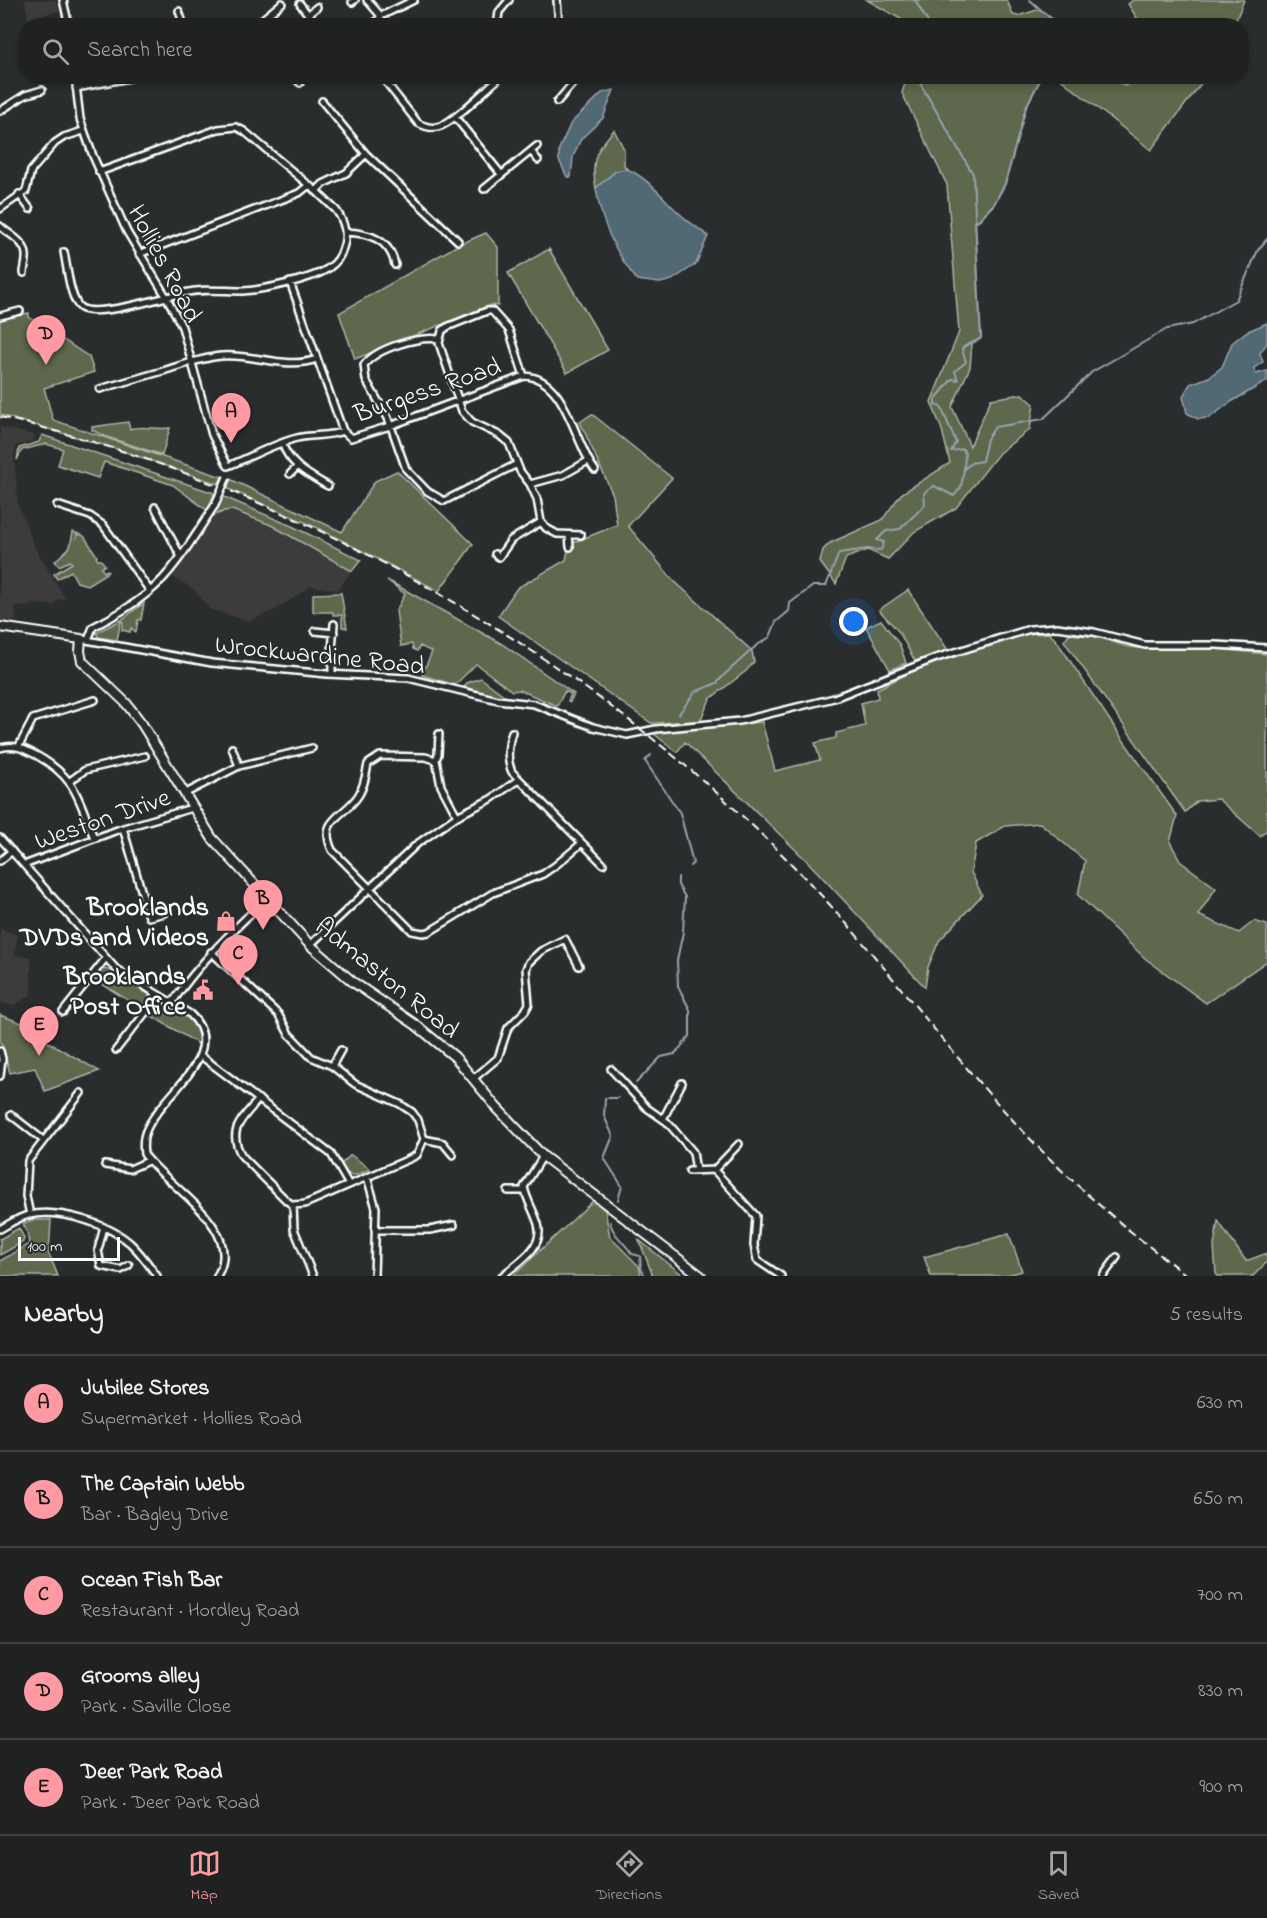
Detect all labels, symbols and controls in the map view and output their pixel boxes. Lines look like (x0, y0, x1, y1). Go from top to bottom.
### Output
search box (18, 18, 1249, 84)
icon: search (39, 35, 72, 68)
text: Search here (87, 35, 192, 67)
street label: Hollies Road (116, 198, 211, 331)
pin: D (26, 316, 66, 365)
street label: Burgess Road (348, 349, 507, 435)
pin: A (212, 394, 250, 443)
your location (839, 607, 868, 636)
street label: Wrockwardine Road (213, 627, 427, 687)
street label: Weston Drive (30, 780, 176, 862)
pin: B (244, 880, 282, 930)
place label: Brooklands DVDs and Videos (19, 890, 209, 958)
shop icon: Brooklands DVDs and Videos (214, 909, 238, 933)
street label: Admaston Road (306, 909, 467, 1050)
pin: C (218, 936, 258, 985)
place label: Brooklands Post Office (63, 959, 187, 1027)
public building icon: Brooklands Post Office (191, 978, 215, 1002)
pin: E (20, 1006, 58, 1056)
scale bar (18, 1234, 120, 1262)
text: 100 m (27, 1235, 62, 1259)
text: Nearby (24, 1296, 103, 1334)
text: 5 results (1170, 1301, 1243, 1330)
text: Jubilee Stores (81, 1373, 210, 1405)
text: A (37, 1389, 50, 1418)
text: 630 m (1197, 1389, 1243, 1418)
text: Supermarket · Hollies Road (81, 1405, 302, 1434)
text: The Captain Webb (81, 1469, 244, 1501)
text: B (37, 1485, 50, 1514)
text: 650 m (1194, 1485, 1243, 1514)
text: Bar · Bagley Drive (81, 1501, 228, 1530)
text: Ocean Fish Bar (81, 1565, 222, 1597)
text: C (38, 1581, 49, 1610)
text: 700 m (1197, 1581, 1243, 1610)
text: Restaurant · Hordley Road (81, 1597, 299, 1626)
text: Grooms alley (81, 1661, 200, 1693)
text: D (36, 1677, 51, 1706)
text: 830 m (1198, 1677, 1243, 1706)
text: Park · Saville Close (81, 1693, 231, 1722)
text: Deer Park Road (81, 1757, 222, 1789)
text: E (37, 1773, 50, 1802)
text: 900 m (1199, 1773, 1243, 1802)
text: Park · Deer Park Road (81, 1789, 260, 1818)
tab: Map (188, 1847, 221, 1907)
tab: Directions (596, 1847, 662, 1907)
tab: Saved (1038, 1847, 1079, 1907)

